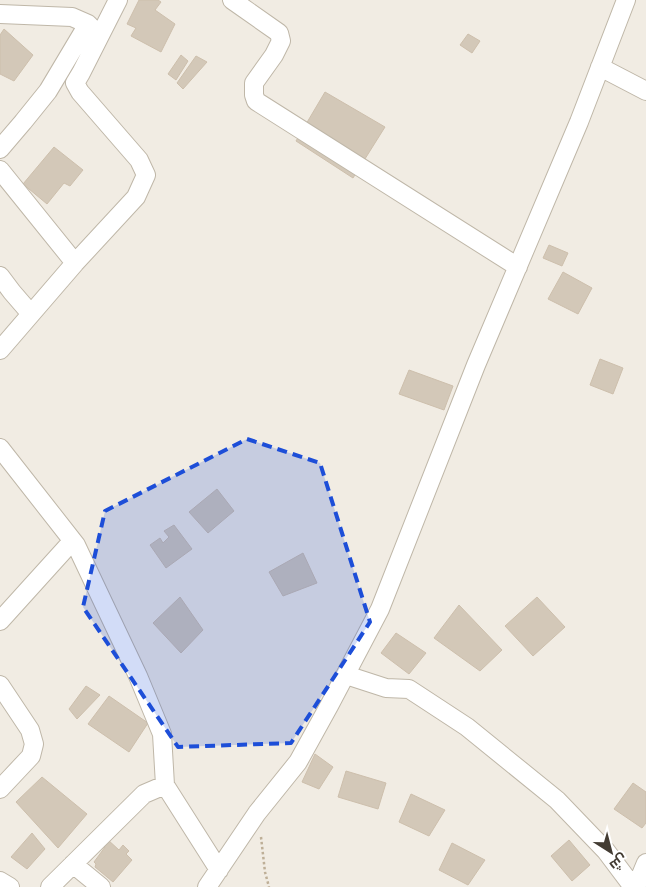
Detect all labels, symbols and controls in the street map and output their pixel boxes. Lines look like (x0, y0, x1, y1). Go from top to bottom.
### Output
north arrow (586, 827, 636, 877)
text: ش (605, 849, 632, 876)

